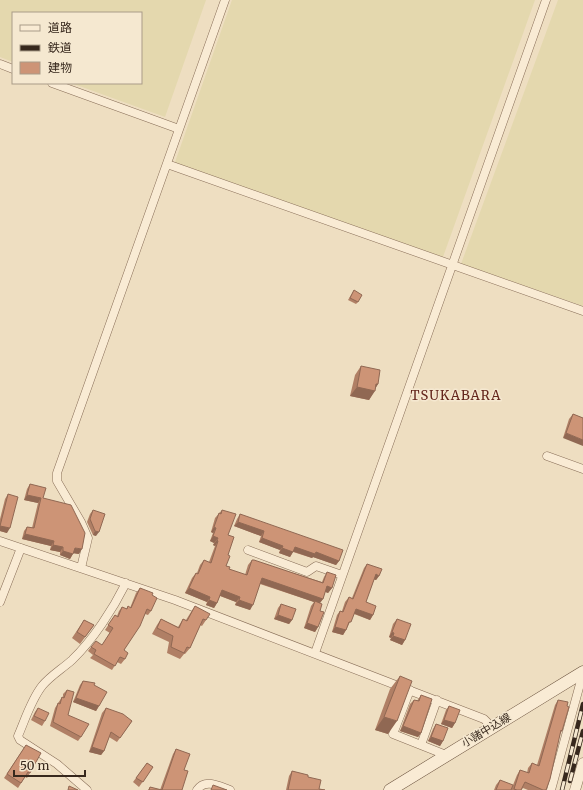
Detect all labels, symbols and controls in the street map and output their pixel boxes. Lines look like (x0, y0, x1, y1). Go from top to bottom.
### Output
legend (12, 12, 142, 84)
text: 道路 (48, 20, 72, 35)
text: 鉄道 (48, 40, 72, 55)
text: 建物 (48, 60, 72, 75)
district label: TSUKABARA (411, 387, 501, 404)
street label: 小諸中込線 (459, 710, 513, 750)
scale bar (14, 752, 85, 778)
text: 50 m (20, 758, 49, 773)

